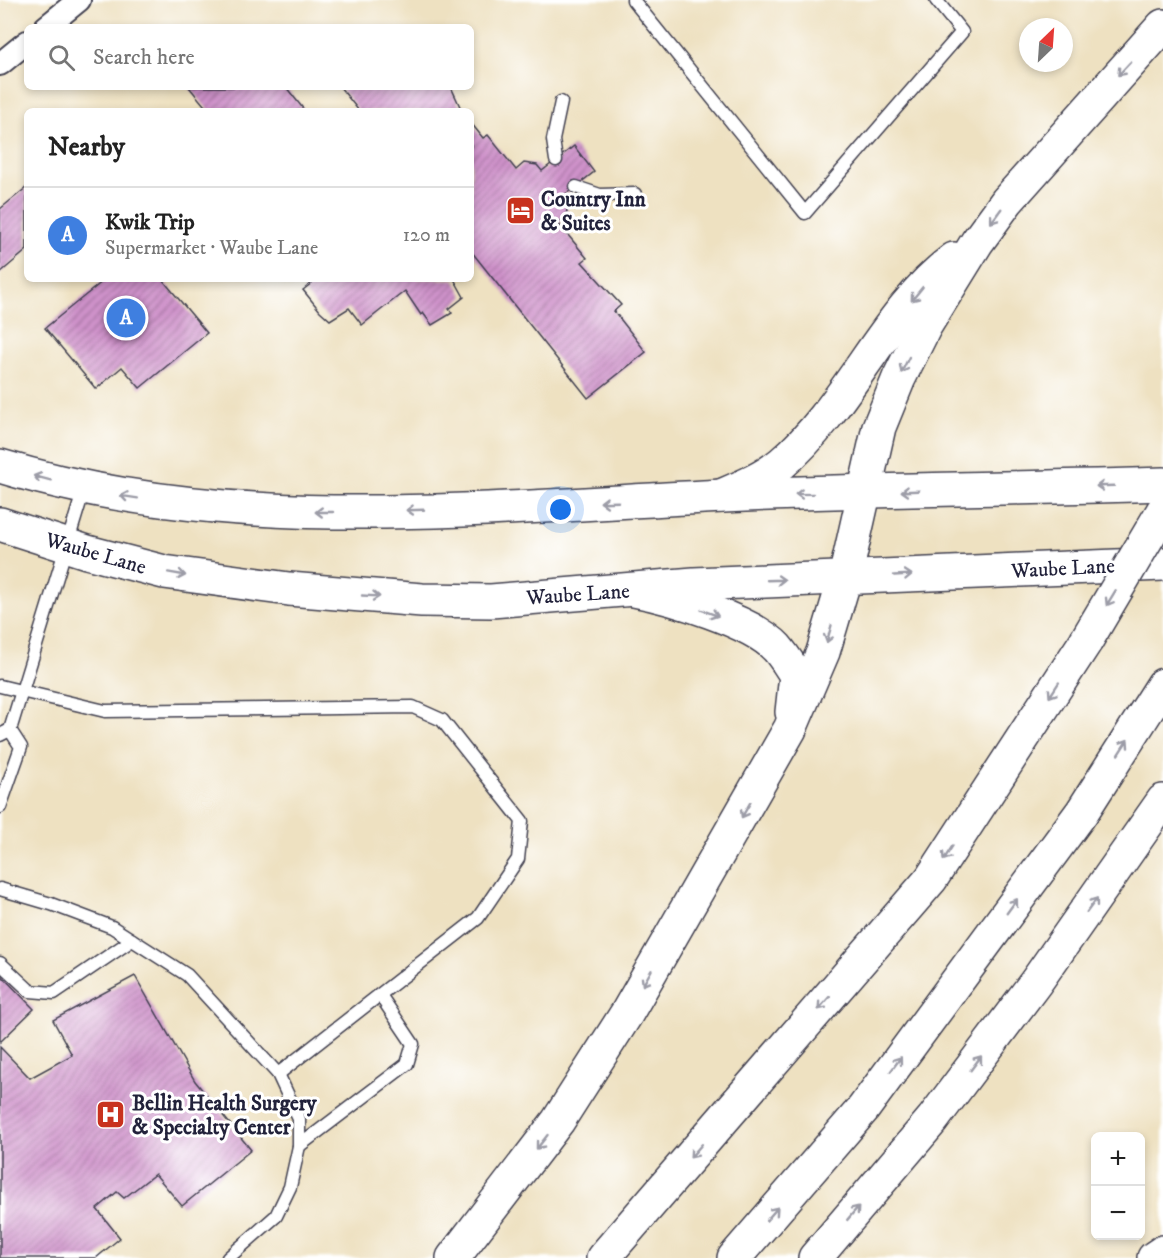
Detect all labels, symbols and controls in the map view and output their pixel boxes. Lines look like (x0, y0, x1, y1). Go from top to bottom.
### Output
north arrow (1019, 18, 1073, 72)
search box (24, 24, 474, 90)
icon: search (45, 41, 78, 74)
text: Search here (93, 44, 195, 71)
one-way arrow (1117, 61, 1131, 76)
text: Nearby (48, 131, 125, 164)
place label: Country Inn & Suites (541, 187, 647, 237)
hotel icon: Country Inn & Suites (504, 195, 536, 227)
one-way arrow (990, 208, 1002, 224)
text: Kwik Trip (105, 209, 194, 236)
text: A (61, 223, 74, 248)
text: 120 m (403, 223, 450, 248)
text: Supermarket · Waube Lane (105, 236, 318, 261)
one-way arrow (911, 285, 924, 301)
pin: A (106, 296, 146, 340)
one-way arrow (899, 355, 911, 373)
one-way arrow (33, 472, 52, 483)
one-way arrow (1095, 480, 1115, 492)
one-way arrow (900, 486, 920, 497)
one-way arrow (795, 488, 815, 500)
one-way arrow (120, 491, 140, 502)
your location (546, 495, 575, 524)
one-way arrow (600, 496, 620, 507)
one-way arrow (405, 505, 425, 516)
one-way arrow (314, 506, 334, 518)
street label: Waube Lane (41, 527, 149, 581)
street label: Waube Lane (1010, 553, 1116, 585)
one-way arrow (167, 569, 187, 580)
one-way arrow (893, 570, 913, 581)
one-way arrow (766, 575, 786, 586)
street label: Waube Lane (524, 578, 631, 612)
one-way arrow (1105, 589, 1117, 606)
one-way arrow (361, 591, 381, 602)
one-way arrow (700, 608, 719, 619)
one-way arrow (822, 624, 834, 643)
one-way arrow (1048, 681, 1060, 697)
one-way arrow (1117, 738, 1130, 755)
one-way arrow (739, 801, 751, 818)
one-way arrow (941, 844, 953, 861)
one-way arrow (1085, 898, 1098, 914)
one-way arrow (1006, 899, 1018, 915)
one-way arrow (641, 969, 653, 986)
one-way arrow (817, 995, 831, 1010)
one-way arrow (970, 1055, 982, 1071)
one-way arrow (890, 1056, 902, 1072)
place label: Bellin Health Surgery & Specialty Center (132, 1091, 318, 1141)
hospital icon: Bellin Health Surgery & Specialty Center (95, 1099, 127, 1131)
map controls (1091, 1132, 1145, 1240)
button: + (1091, 1132, 1145, 1186)
one-way arrow (536, 1134, 549, 1150)
one-way arrow (689, 1143, 703, 1158)
button: − (1091, 1186, 1145, 1240)
one-way arrow (845, 1206, 859, 1222)
one-way arrow (765, 1207, 779, 1222)

